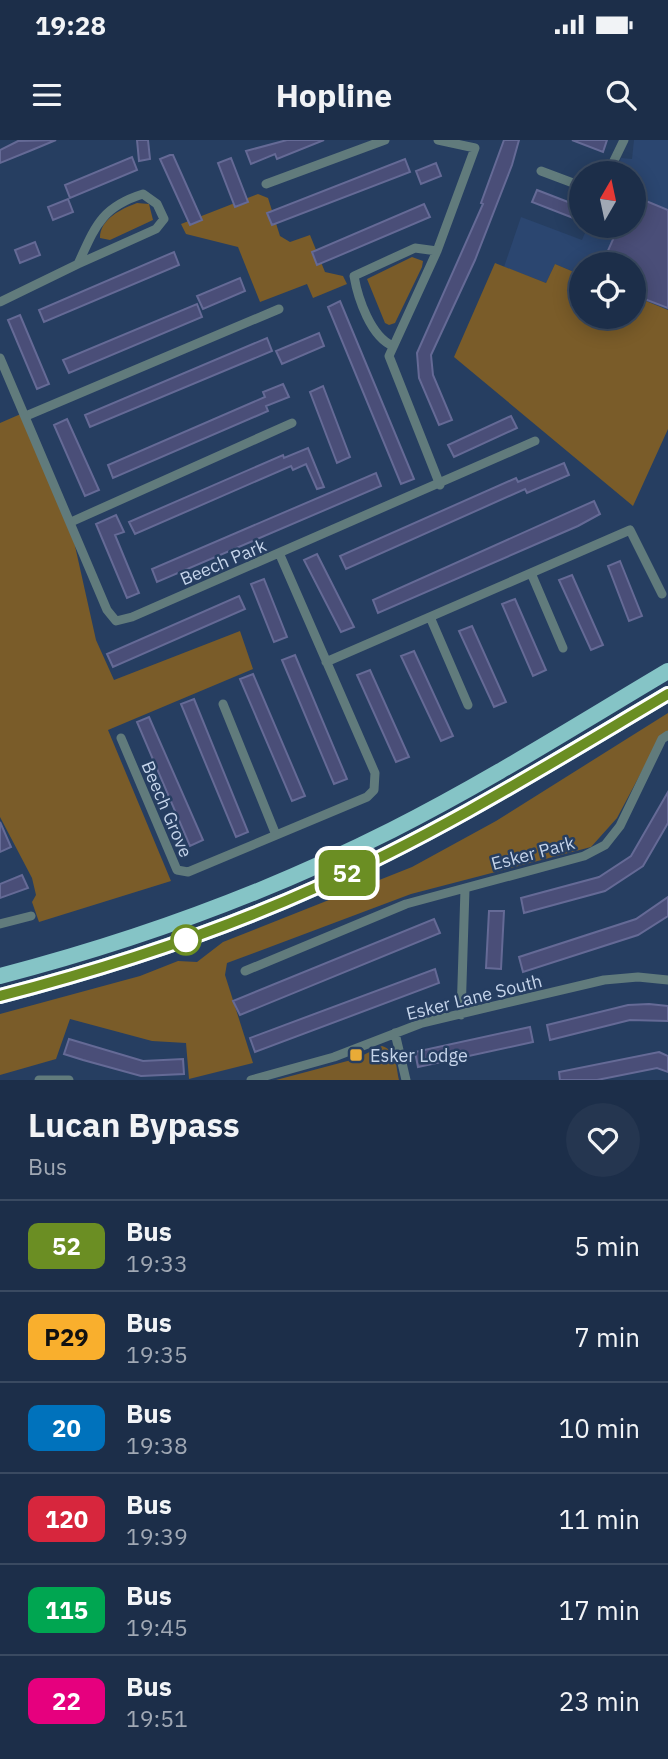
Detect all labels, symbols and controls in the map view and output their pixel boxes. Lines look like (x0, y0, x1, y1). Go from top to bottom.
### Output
text: 19:28 (35, 8, 106, 42)
text: Hopline (276, 74, 392, 116)
icon: menu (28, 76, 66, 114)
icon: search (602, 76, 640, 114)
north arrow (569, 161, 646, 238)
map controls (569, 161, 646, 329)
button: locate (569, 252, 646, 329)
street label: Beech Park (176, 533, 270, 590)
street label: Beech Grove (136, 757, 198, 861)
street label: Esker Park (489, 831, 578, 875)
line badge: 52 (316, 850, 378, 896)
text: 52 (333, 857, 361, 889)
unlabelled marker (171, 925, 201, 955)
street label: Esker Lane South (404, 969, 544, 1025)
place label: Esker Lodge (370, 1044, 468, 1067)
marker: Esker Lodge (348, 1047, 364, 1063)
text: Lucan Bypass (28, 1103, 240, 1146)
button: heart (566, 1103, 640, 1177)
text: Bus (28, 1151, 67, 1181)
text: Bus (126, 1214, 172, 1248)
text: 5 min (574, 1229, 640, 1263)
text: 52 (52, 1230, 81, 1262)
text: 19:33 (126, 1248, 188, 1278)
text: Bus (126, 1305, 172, 1339)
text: 7 min (574, 1320, 640, 1354)
text: P29 (44, 1321, 89, 1353)
text: 19:35 (126, 1339, 188, 1369)
text: Bus (126, 1396, 172, 1430)
text: 10 min (559, 1411, 640, 1445)
text: 20 (52, 1412, 81, 1444)
text: 19:38 (126, 1430, 188, 1460)
text: Bus (126, 1487, 172, 1521)
text: 11 min (559, 1502, 640, 1536)
text: 120 (45, 1503, 88, 1535)
text: 19:39 (126, 1521, 188, 1551)
text: Bus (126, 1578, 172, 1612)
text: 17 min (559, 1593, 640, 1627)
text: 115 (45, 1594, 88, 1626)
text: 19:45 (126, 1612, 188, 1642)
text: Bus (126, 1669, 172, 1703)
text: 23 min (559, 1684, 640, 1718)
text: 22 (52, 1685, 81, 1717)
text: 19:51 (126, 1703, 188, 1733)

